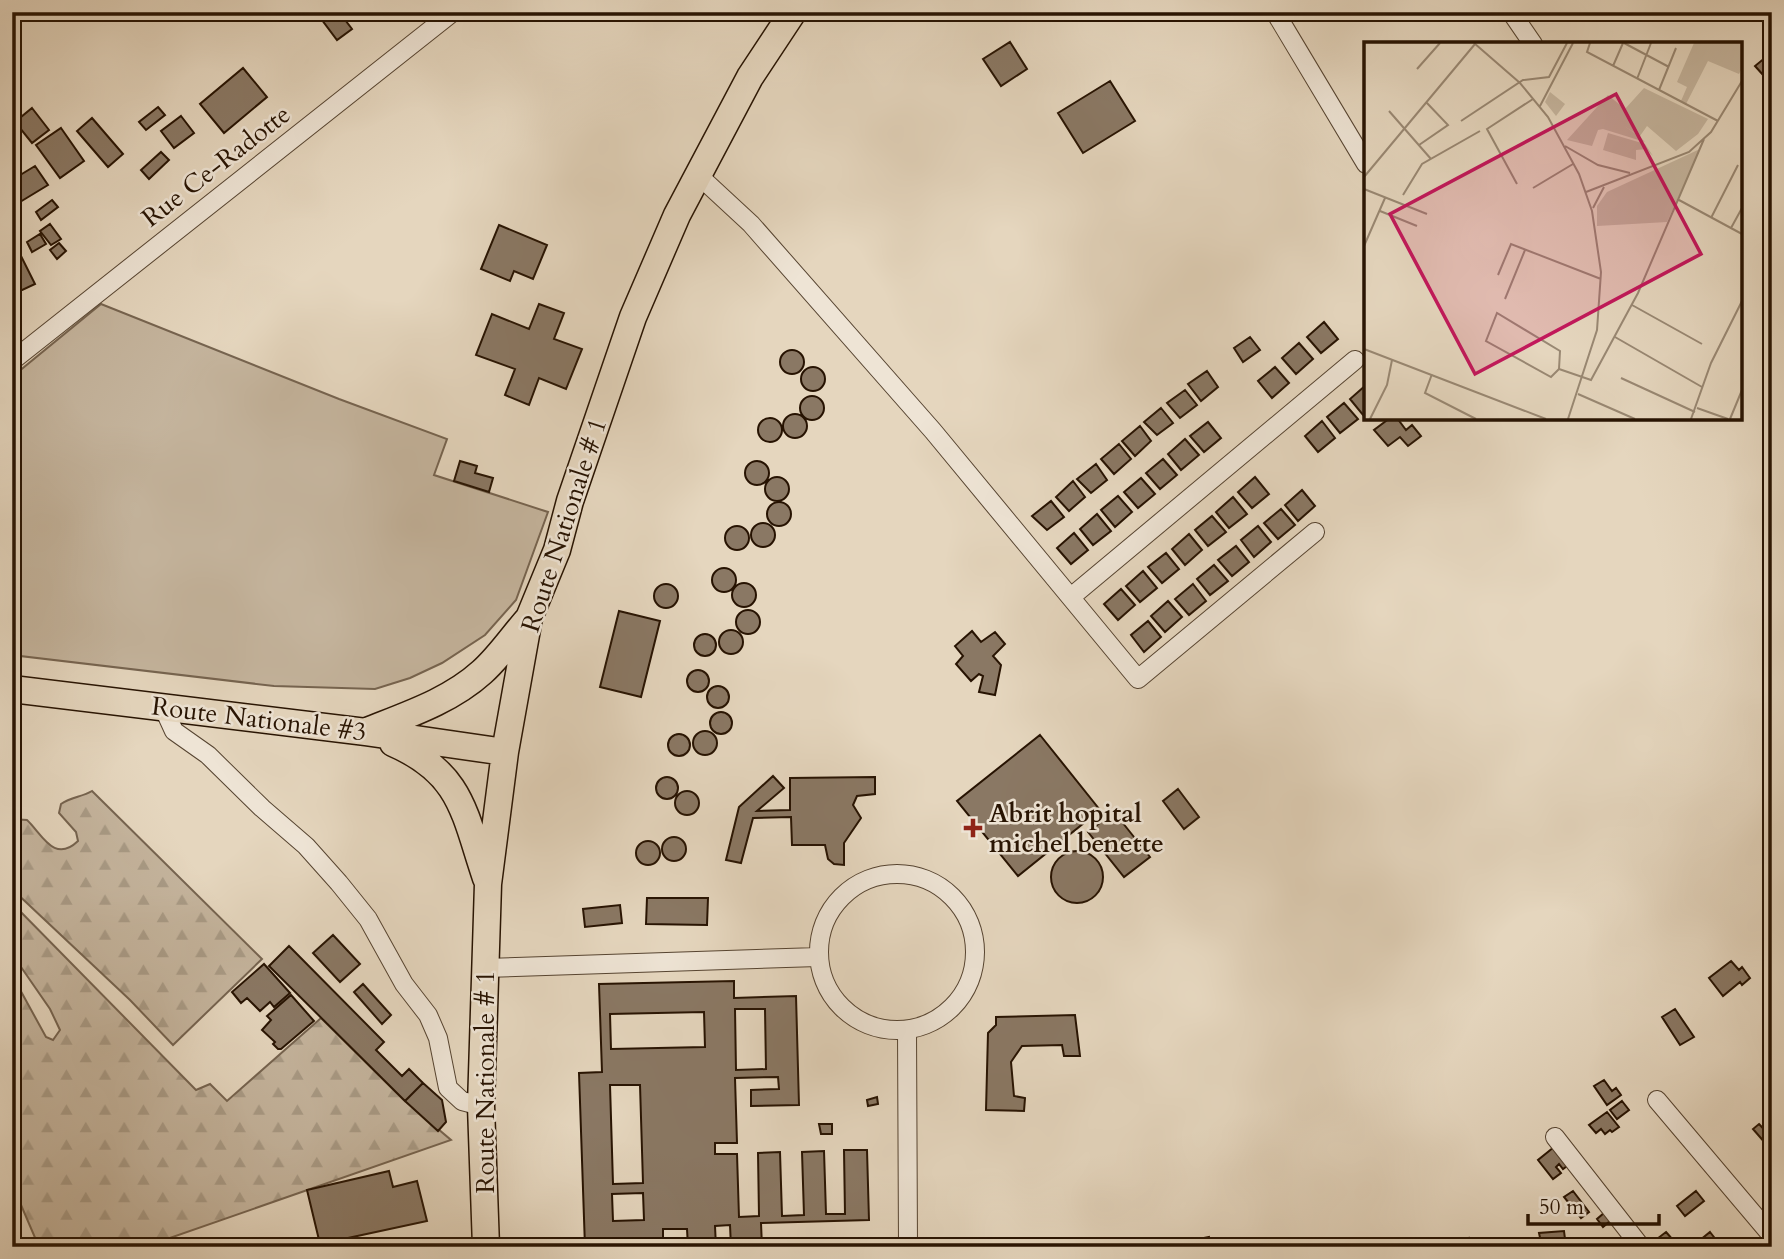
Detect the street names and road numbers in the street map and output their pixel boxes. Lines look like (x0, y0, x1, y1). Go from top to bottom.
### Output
street label: Rue Ce-Radotte (134, 97, 298, 235)
street label: Route Nationale # 1 (513, 413, 615, 637)
street label: Route Nationale #3 (150, 688, 368, 750)
street label: Route Nationale # 1 (468, 970, 503, 1194)

